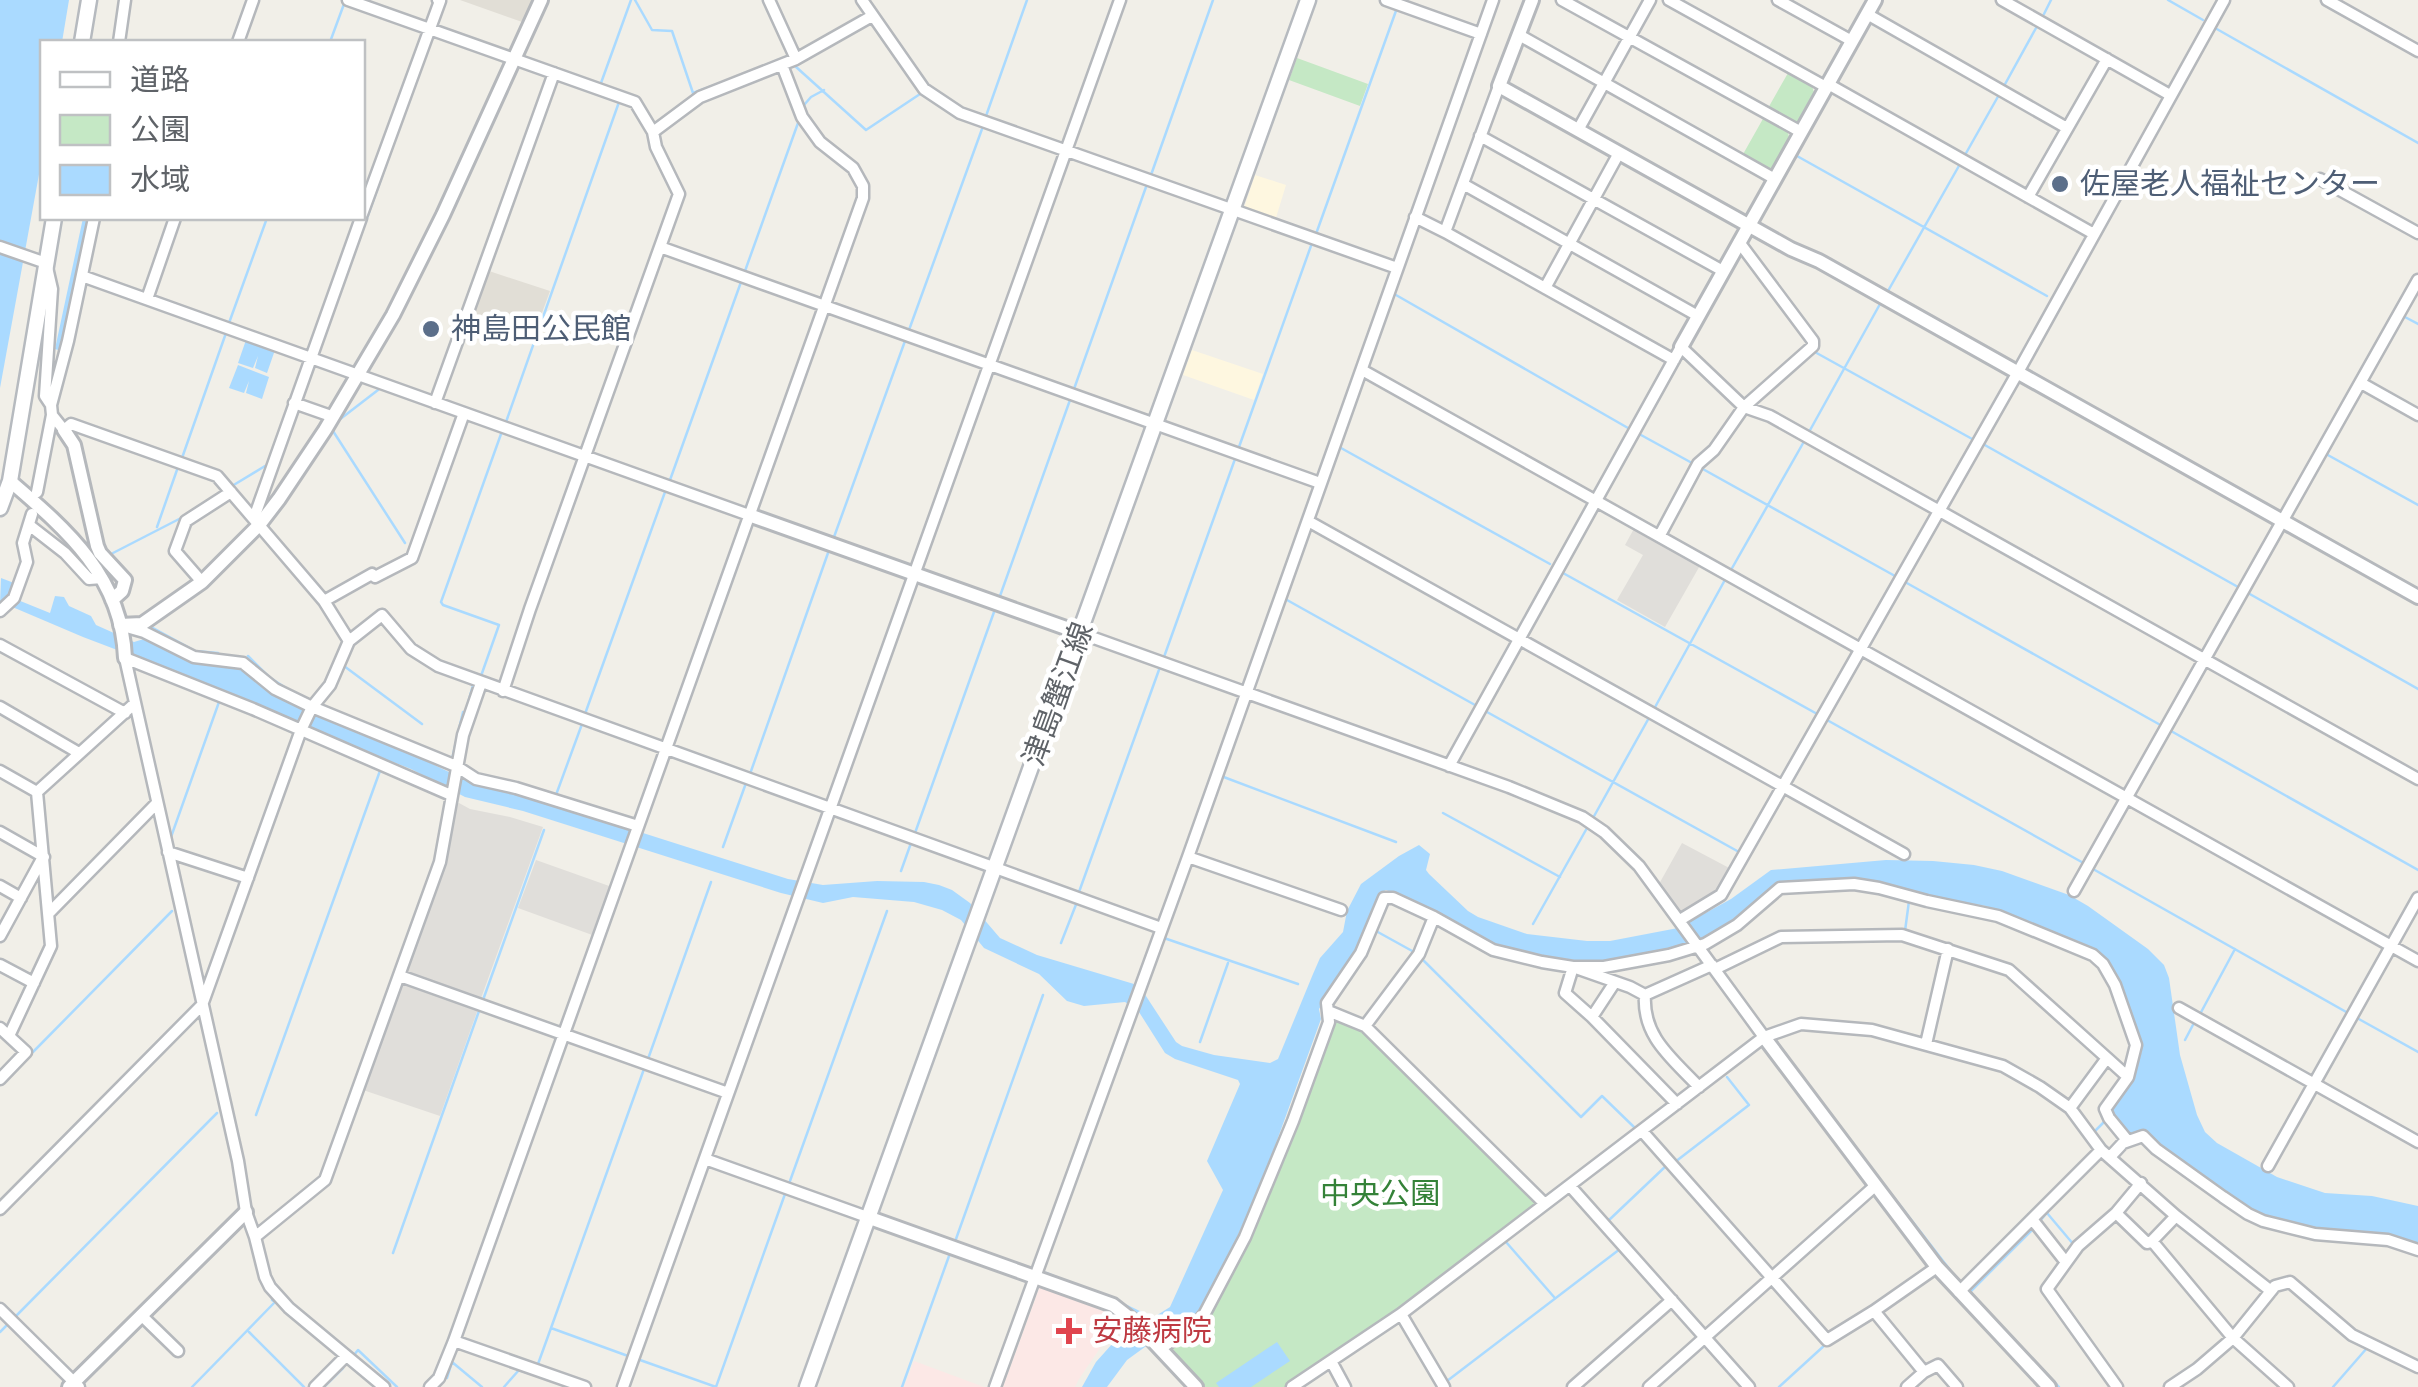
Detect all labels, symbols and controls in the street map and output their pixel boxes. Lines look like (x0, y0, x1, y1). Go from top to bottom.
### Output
legend (40, 40, 365, 220)
text: 道路 (130, 62, 190, 98)
text: 公園 (130, 112, 190, 148)
text: 水域 (130, 162, 190, 198)
place label: 佐屋老人福祉センター (2080, 166, 2380, 202)
marker: 佐屋老人福祉センター (2049, 173, 2071, 195)
place label: 神島田公民館 (451, 311, 631, 347)
marker: 神島田公民館 (420, 318, 442, 340)
street label: 津島蟹江線 (1015, 617, 1101, 771)
park label: 中央公園 (1320, 1176, 1440, 1212)
place label: 安藤病院 (1092, 1313, 1212, 1349)
marker: 安藤病院 (1056, 1318, 1082, 1344)

